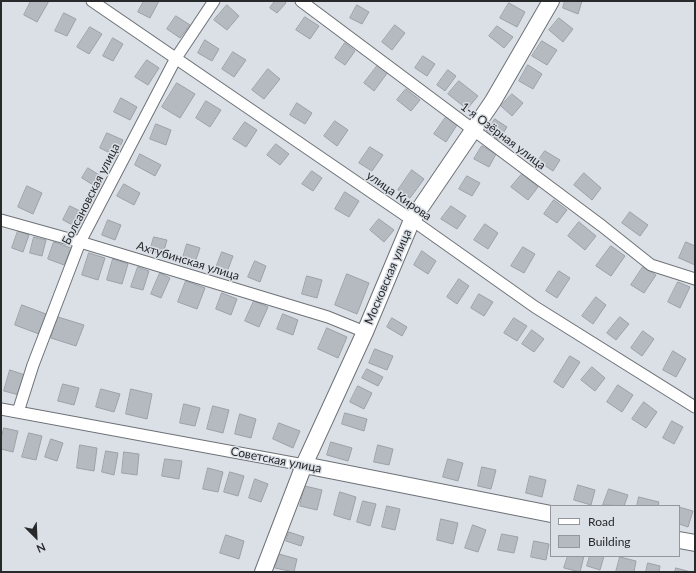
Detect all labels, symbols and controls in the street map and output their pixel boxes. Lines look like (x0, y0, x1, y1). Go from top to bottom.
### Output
street label: 1-я Озёрная улица (458, 99, 548, 173)
street label: Болсановская улица (59, 141, 123, 247)
street label: улица Кирова (364, 168, 434, 224)
street label: Московская улица (361, 227, 415, 327)
street label: Ахтубинская улица (135, 239, 241, 283)
street label: Советская улица (229, 444, 323, 476)
legend (550, 505, 680, 557)
text: Road (588, 514, 615, 529)
north arrow (16, 517, 56, 557)
text: Building (588, 534, 631, 549)
text: N (35, 541, 48, 556)

